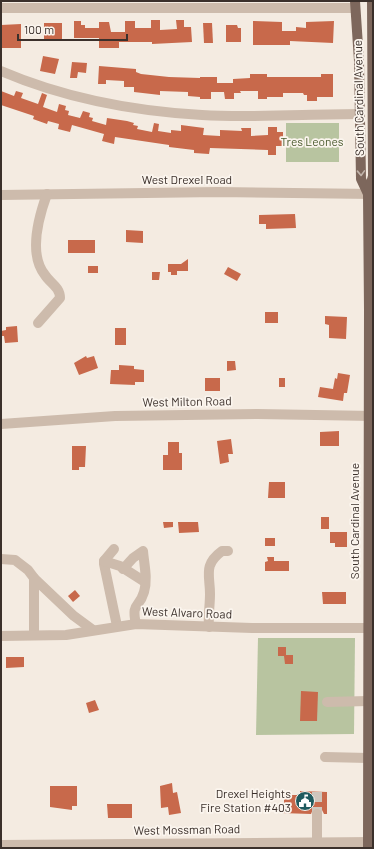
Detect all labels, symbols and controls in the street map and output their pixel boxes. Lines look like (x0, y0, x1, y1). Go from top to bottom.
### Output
scale bar (18, 16, 127, 42)
text: 100 m (24, 22, 54, 36)
street label: South Cardinal Avenue (350, 40, 366, 156)
park label: Tres Leones (280, 134, 344, 148)
one-way arrow (357, 170, 366, 176)
street label: West Drexel Road (142, 172, 232, 186)
street label: West Milton Road (142, 393, 232, 409)
street label: South Cardinal Avenue (347, 463, 361, 579)
street label: West Alvaro Road (142, 603, 232, 621)
place label: Drexel Heights Fire Station #403 (200, 786, 291, 814)
public building icon: Drexel Heights Fire Station #403 (294, 790, 316, 812)
street label: West Mossman Road (134, 821, 240, 837)

